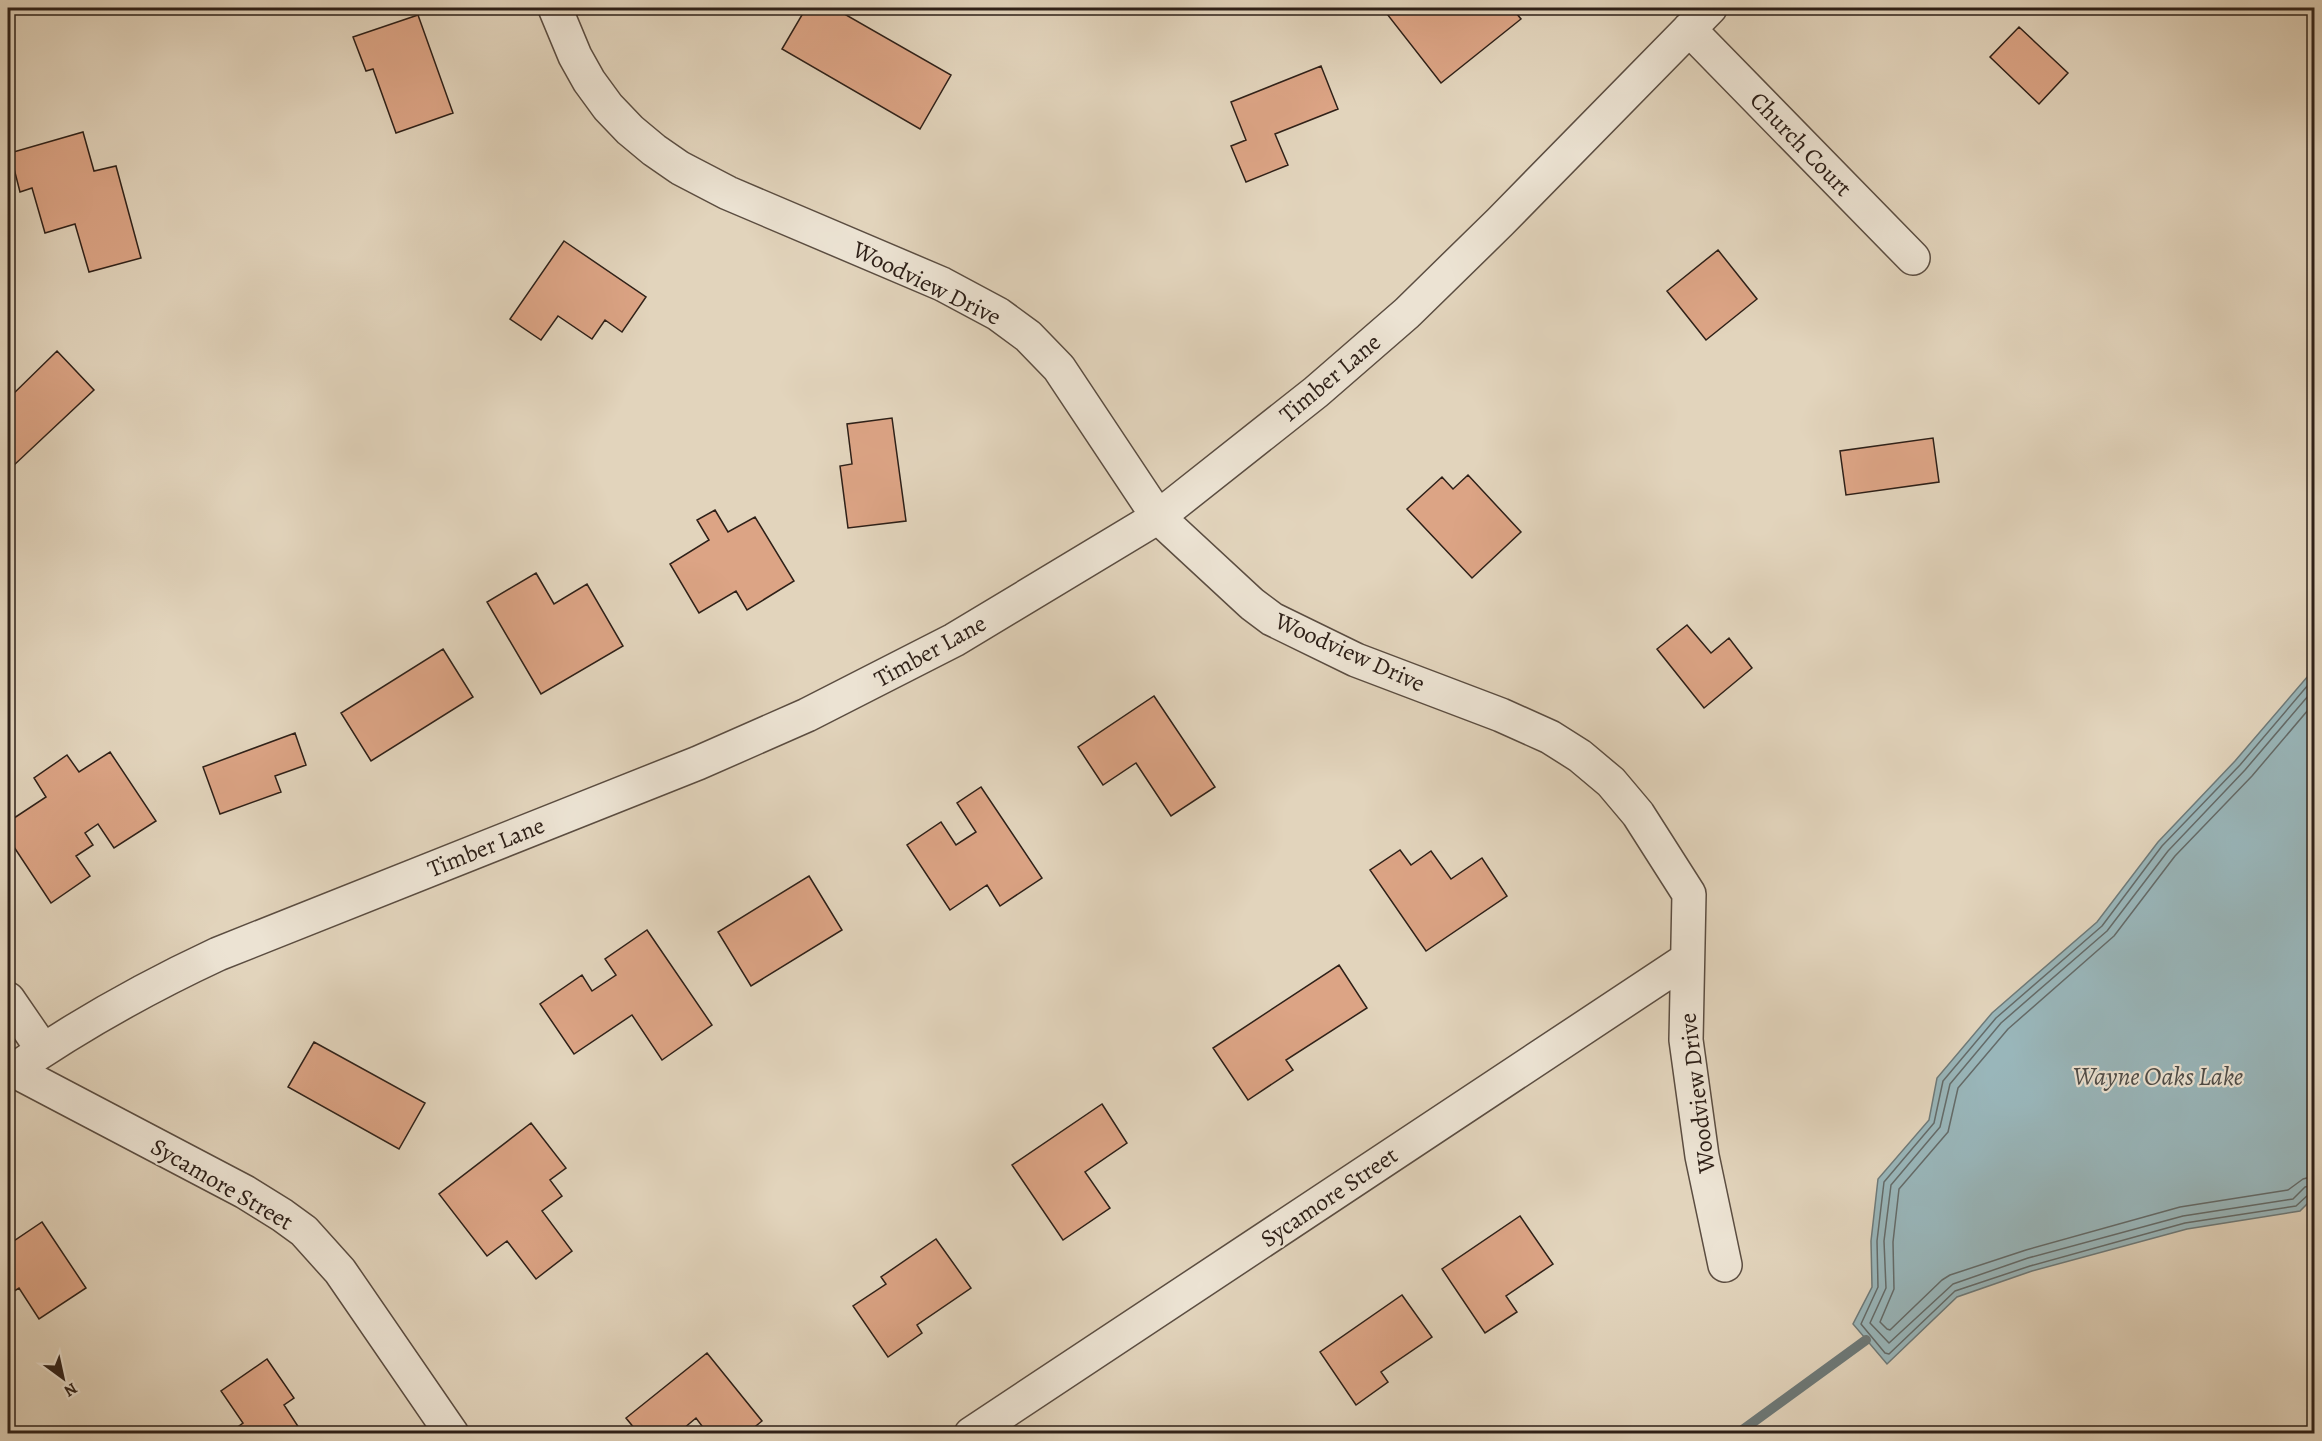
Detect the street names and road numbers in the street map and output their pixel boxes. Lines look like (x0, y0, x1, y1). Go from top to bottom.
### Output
street label: Church Court (1743, 85, 1859, 203)
street label: Woodview Drive (847, 233, 1006, 333)
street label: Timber Lane (1273, 326, 1387, 430)
street label: Woodview Drive (1269, 604, 1430, 699)
street label: Timber Lane (868, 607, 992, 695)
street label: Timber Lane (423, 809, 549, 885)
street label: Woodview Drive (1671, 1011, 1723, 1176)
street label: Sycamore Street (145, 1130, 299, 1238)
street label: Sycamore Street (1254, 1139, 1404, 1255)

